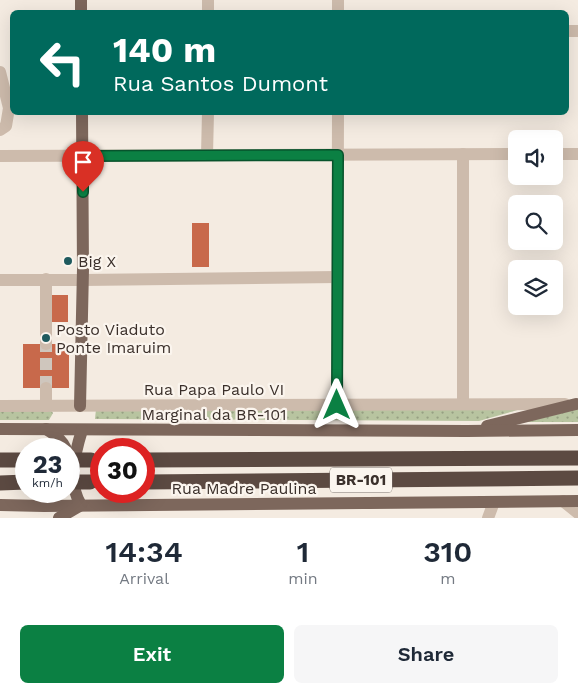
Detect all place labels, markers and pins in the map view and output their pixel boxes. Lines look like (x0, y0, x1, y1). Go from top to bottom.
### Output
pin (62, 141, 104, 192)
place label: Big X (78, 252, 116, 271)
marker: Big X (62, 255, 74, 267)
place label: Posto Viaduto Ponte Imaruim (56, 320, 171, 357)
marker: Posto Viaduto Ponte Imaruim (40, 332, 52, 344)

